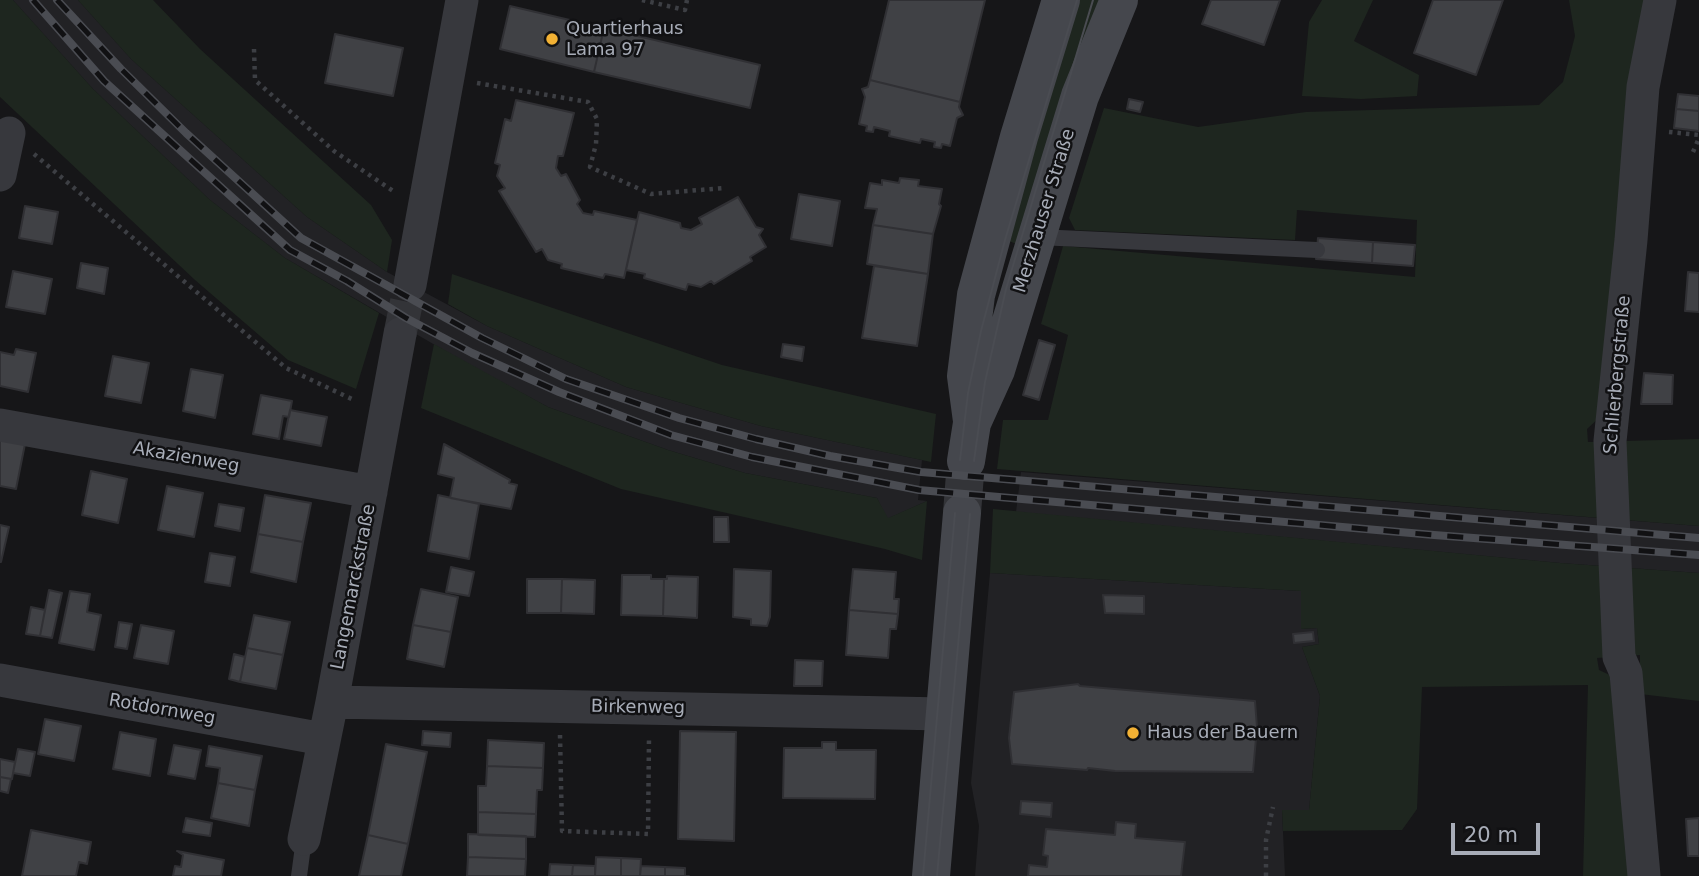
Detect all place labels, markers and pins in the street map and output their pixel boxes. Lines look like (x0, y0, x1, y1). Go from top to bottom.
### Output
place label: Quartierhaus Lama 97 (566, 18, 683, 60)
marker: Quartierhaus Lama 97 (544, 31, 560, 47)
place label: Haus der Bauern (1147, 722, 1298, 744)
marker: Haus der Bauern (1125, 725, 1141, 741)

